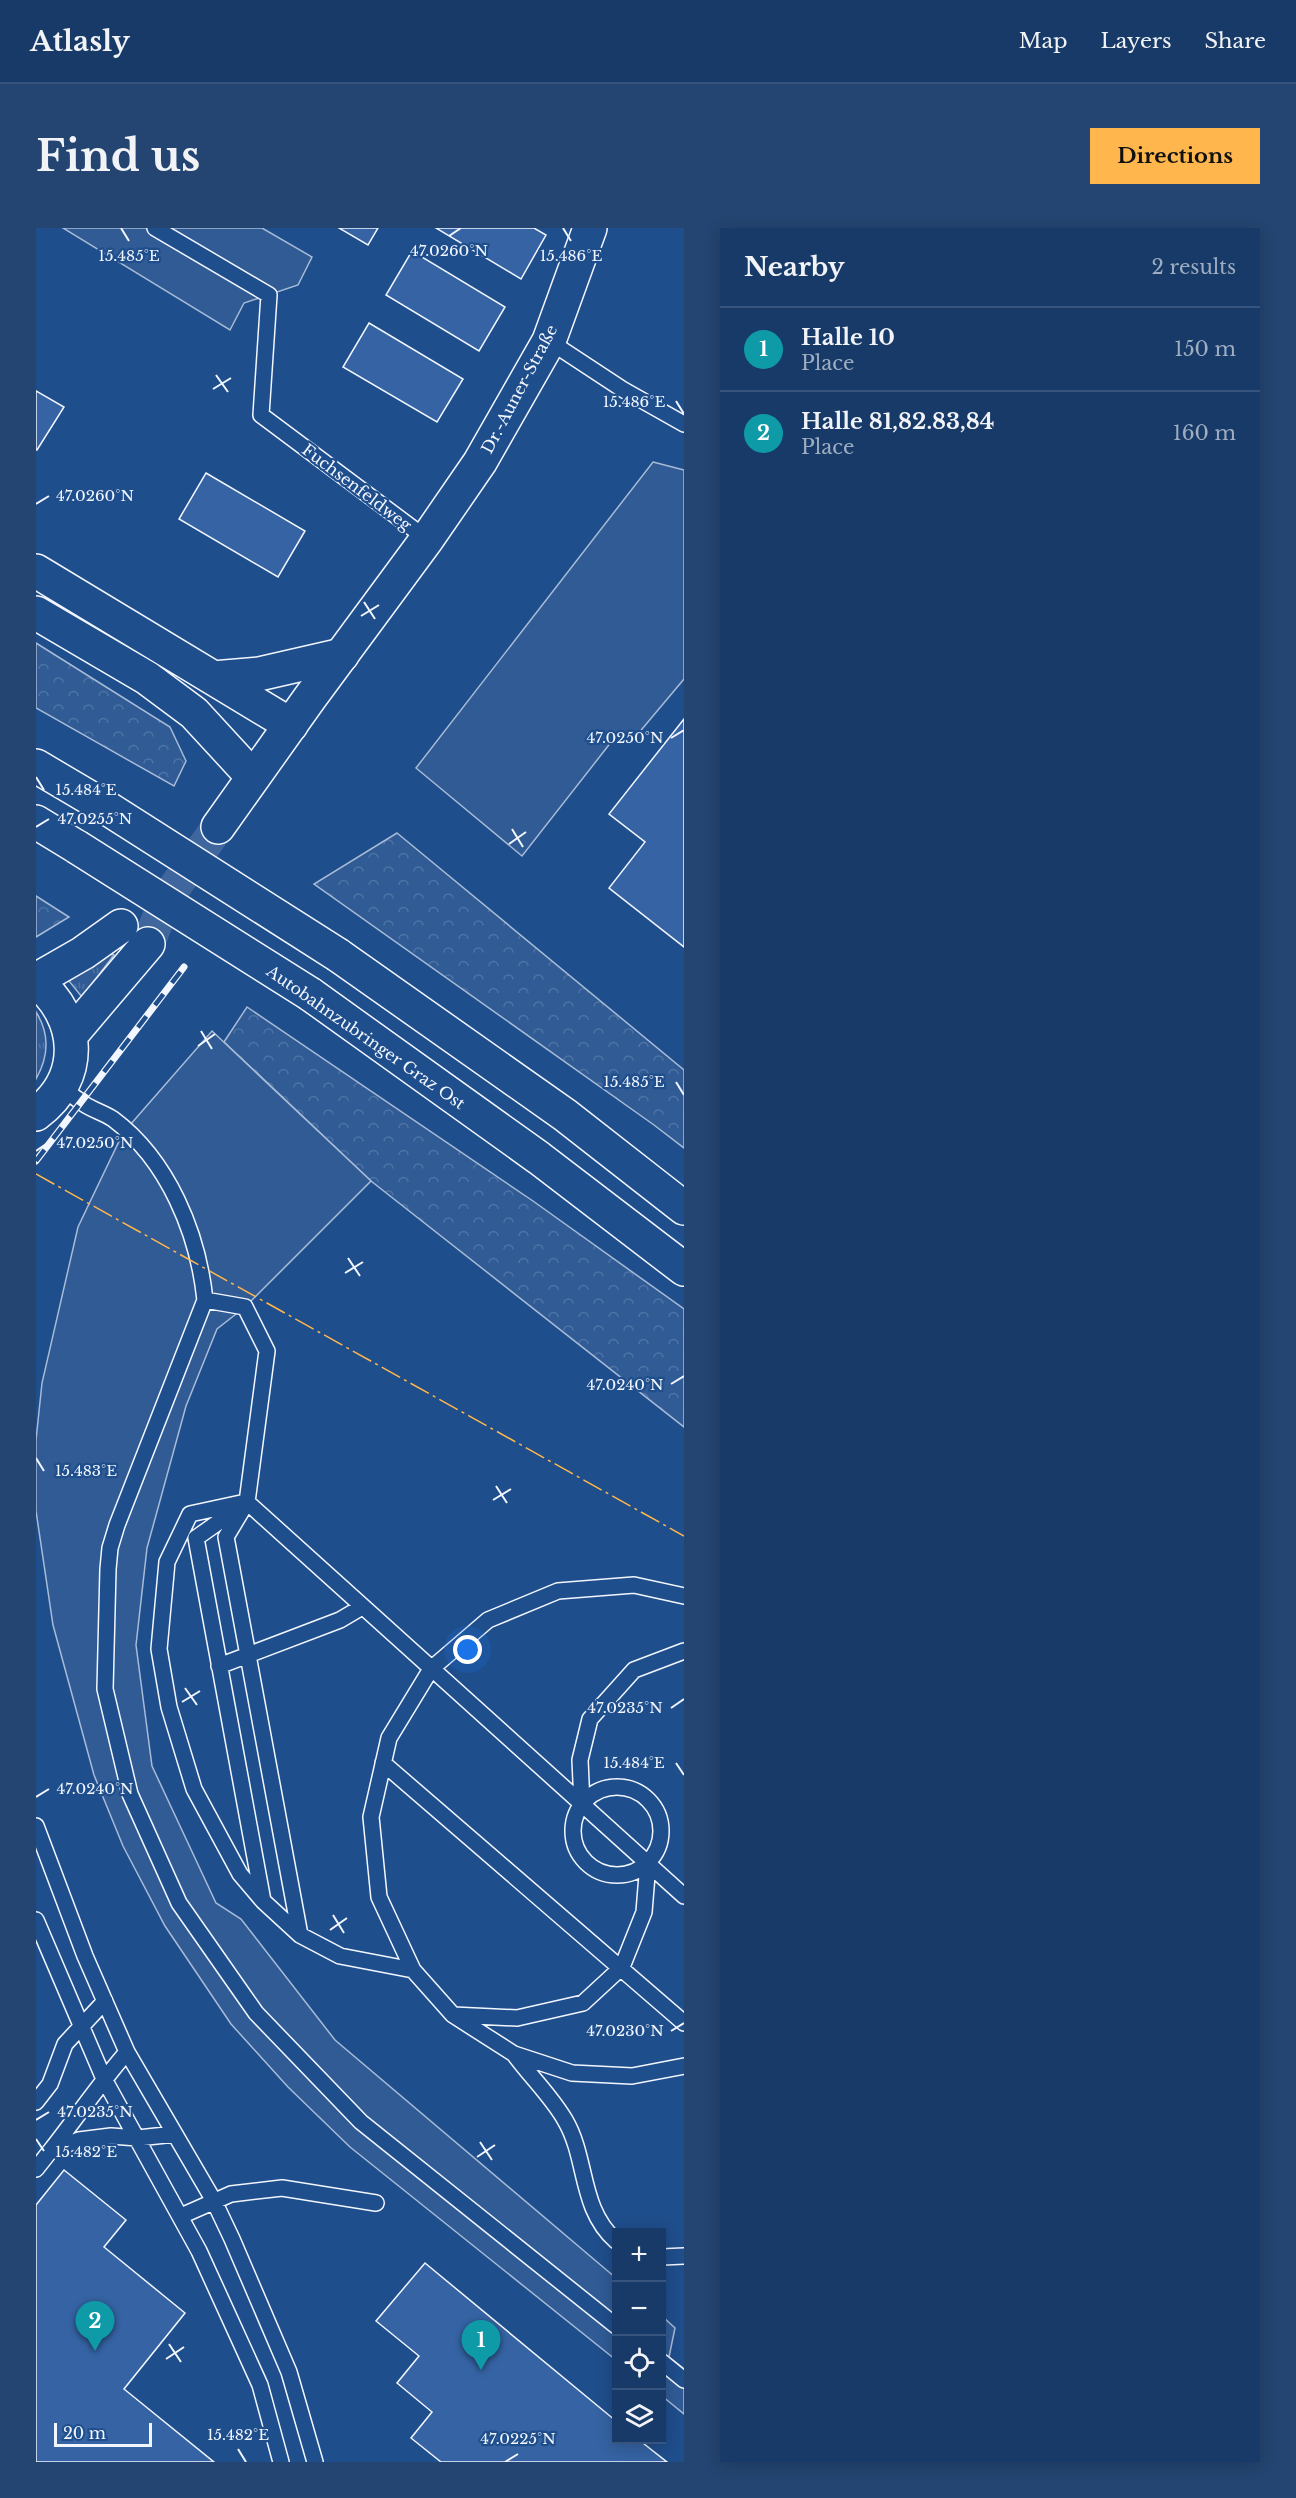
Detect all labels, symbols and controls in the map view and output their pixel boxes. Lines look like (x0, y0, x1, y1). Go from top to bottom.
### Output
text: Atlasly (30, 24, 130, 59)
text: Map (1019, 28, 1068, 54)
text: Layers (1101, 28, 1172, 54)
text: Share (1205, 28, 1266, 54)
button: Directions (1090, 128, 1260, 184)
text: Find us (36, 130, 200, 182)
text: 47.0260°N (410, 241, 488, 260)
text: 15.485°E (98, 246, 160, 265)
text: 15.486°E (540, 246, 602, 265)
text: Nearby (744, 251, 845, 283)
text: 2 results (1152, 255, 1236, 279)
street label: Dr.-Auner-Straße (477, 321, 561, 457)
text: Halle 10 (801, 324, 895, 351)
text: 1 (759, 337, 768, 361)
text: 150 m (1174, 337, 1236, 361)
text: Place (801, 351, 855, 375)
text: 15.486°E (603, 392, 665, 411)
text: Halle 81,82.83,84 (801, 408, 994, 435)
text: 2 (757, 421, 770, 445)
text: 160 m (1173, 421, 1236, 445)
text: Place (801, 435, 855, 459)
street label: Fuchsenfeldweg (298, 439, 416, 535)
text: 47.0260°N (56, 486, 134, 505)
text: 47.0250°N (587, 728, 663, 747)
text: 15.484°E (55, 780, 117, 799)
text: 47.0255°N (58, 809, 132, 828)
street label: Autobahnzubringer Graz Ost (262, 960, 469, 1113)
text: 15.485°E (603, 1072, 665, 1091)
text: 47.0250°N (57, 1133, 133, 1152)
text: 47.0240°N (586, 1375, 664, 1394)
text: 15.483°E (55, 1461, 117, 1480)
your location (453, 1635, 482, 1664)
text: 47.0235°N (587, 1698, 663, 1717)
text: 15.484°E (603, 1753, 665, 1772)
text: 47.0240°N (56, 1779, 134, 1798)
text: 47.0230°N (586, 2021, 664, 2040)
text: 47.0235°N (57, 2102, 133, 2121)
text: 15.482°E (55, 2142, 117, 2161)
map controls (612, 2228, 666, 2444)
button: + (612, 2228, 666, 2282)
button: − (612, 2282, 666, 2336)
pin: 2 (76, 2302, 114, 2351)
pin: 1 (462, 2320, 500, 2370)
button: locate (612, 2336, 666, 2390)
button: layers (612, 2390, 666, 2444)
scale bar (54, 2420, 152, 2448)
text: 20 m (63, 2423, 106, 2443)
text: 15.482°E (207, 2425, 269, 2444)
text: 47.0225°N (480, 2429, 556, 2448)

